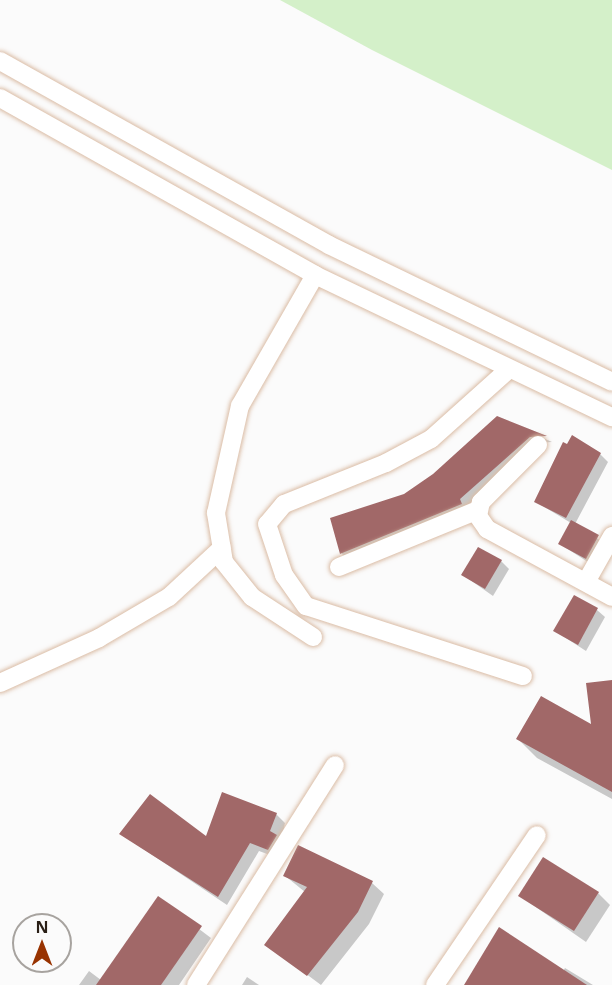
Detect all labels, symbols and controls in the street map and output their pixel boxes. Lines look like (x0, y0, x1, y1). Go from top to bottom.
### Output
north arrow (12, 913, 72, 973)
text: N (35, 916, 49, 938)

